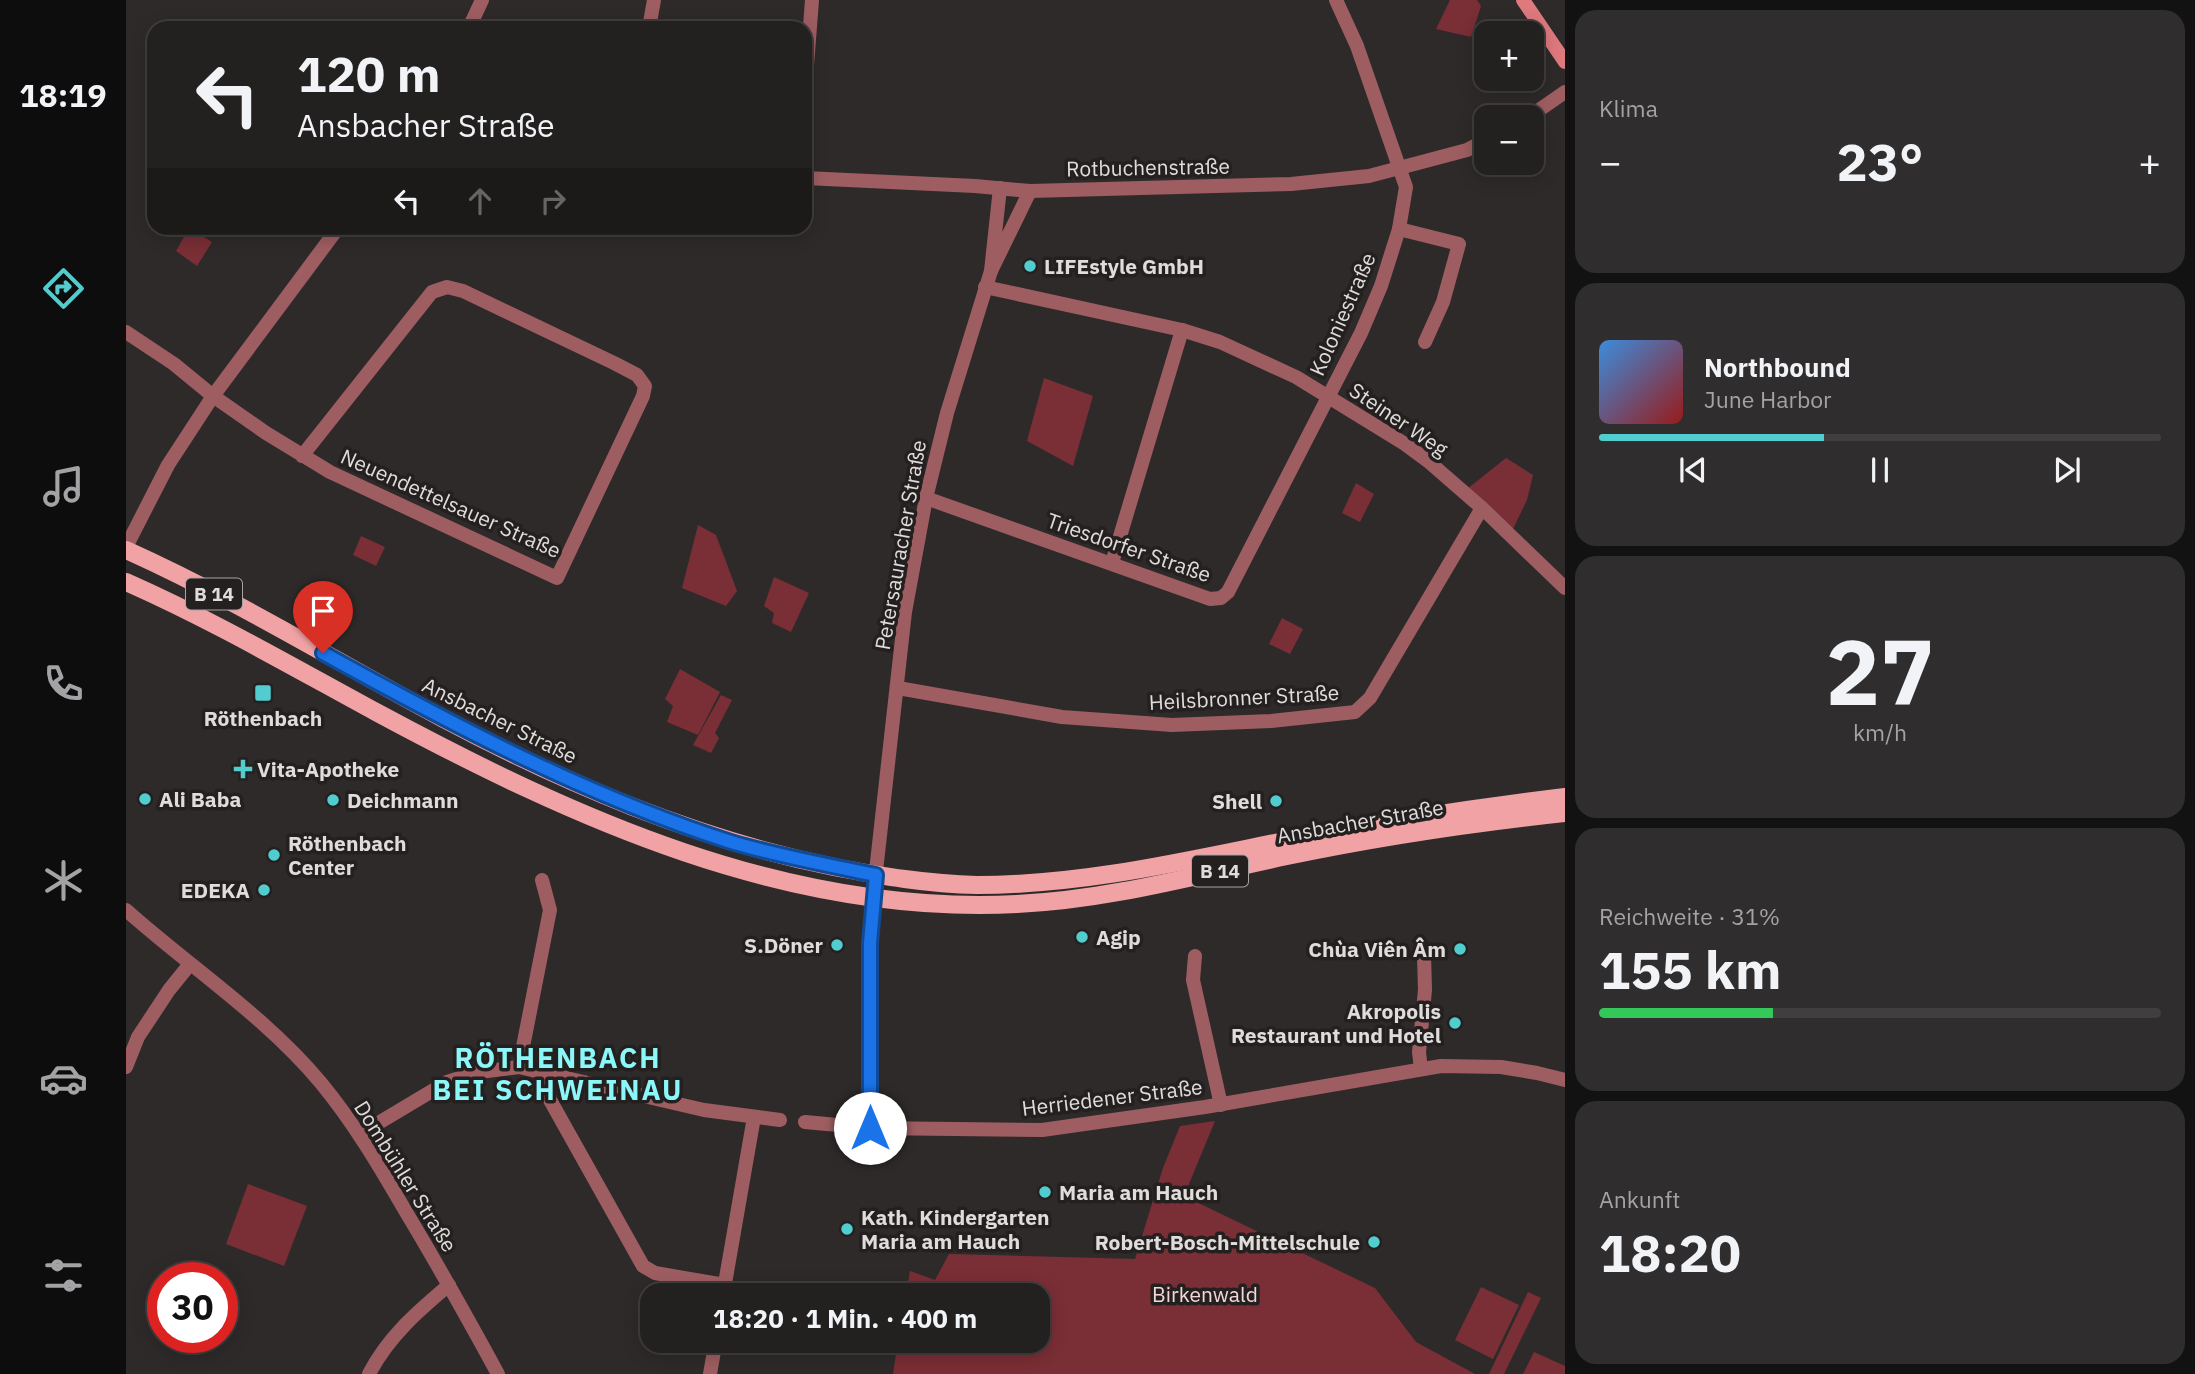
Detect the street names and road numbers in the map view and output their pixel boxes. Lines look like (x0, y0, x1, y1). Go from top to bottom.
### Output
street label: Rotbuchenstraße (1066, 152, 1230, 182)
street label: Koloniestraße (1302, 248, 1382, 380)
street label: Steiner Weg (1344, 376, 1454, 462)
street label: Petersauracher Straße (868, 438, 932, 652)
street label: Neuendettelsauer Straße (337, 442, 565, 564)
street label: Triesdorfer Straße (1043, 506, 1215, 588)
road number: B 14 (186, 579, 242, 610)
street label: Ansbacher Straße (418, 670, 582, 770)
street label: Heilsbronner Straße (1148, 678, 1340, 716)
street label: Ansbacher Straße (1274, 793, 1446, 849)
road number: B 14 (1192, 856, 1248, 886)
street label: Herriedener Straße (1020, 1072, 1204, 1122)
street label: Dombühler Straße (348, 1095, 464, 1257)

